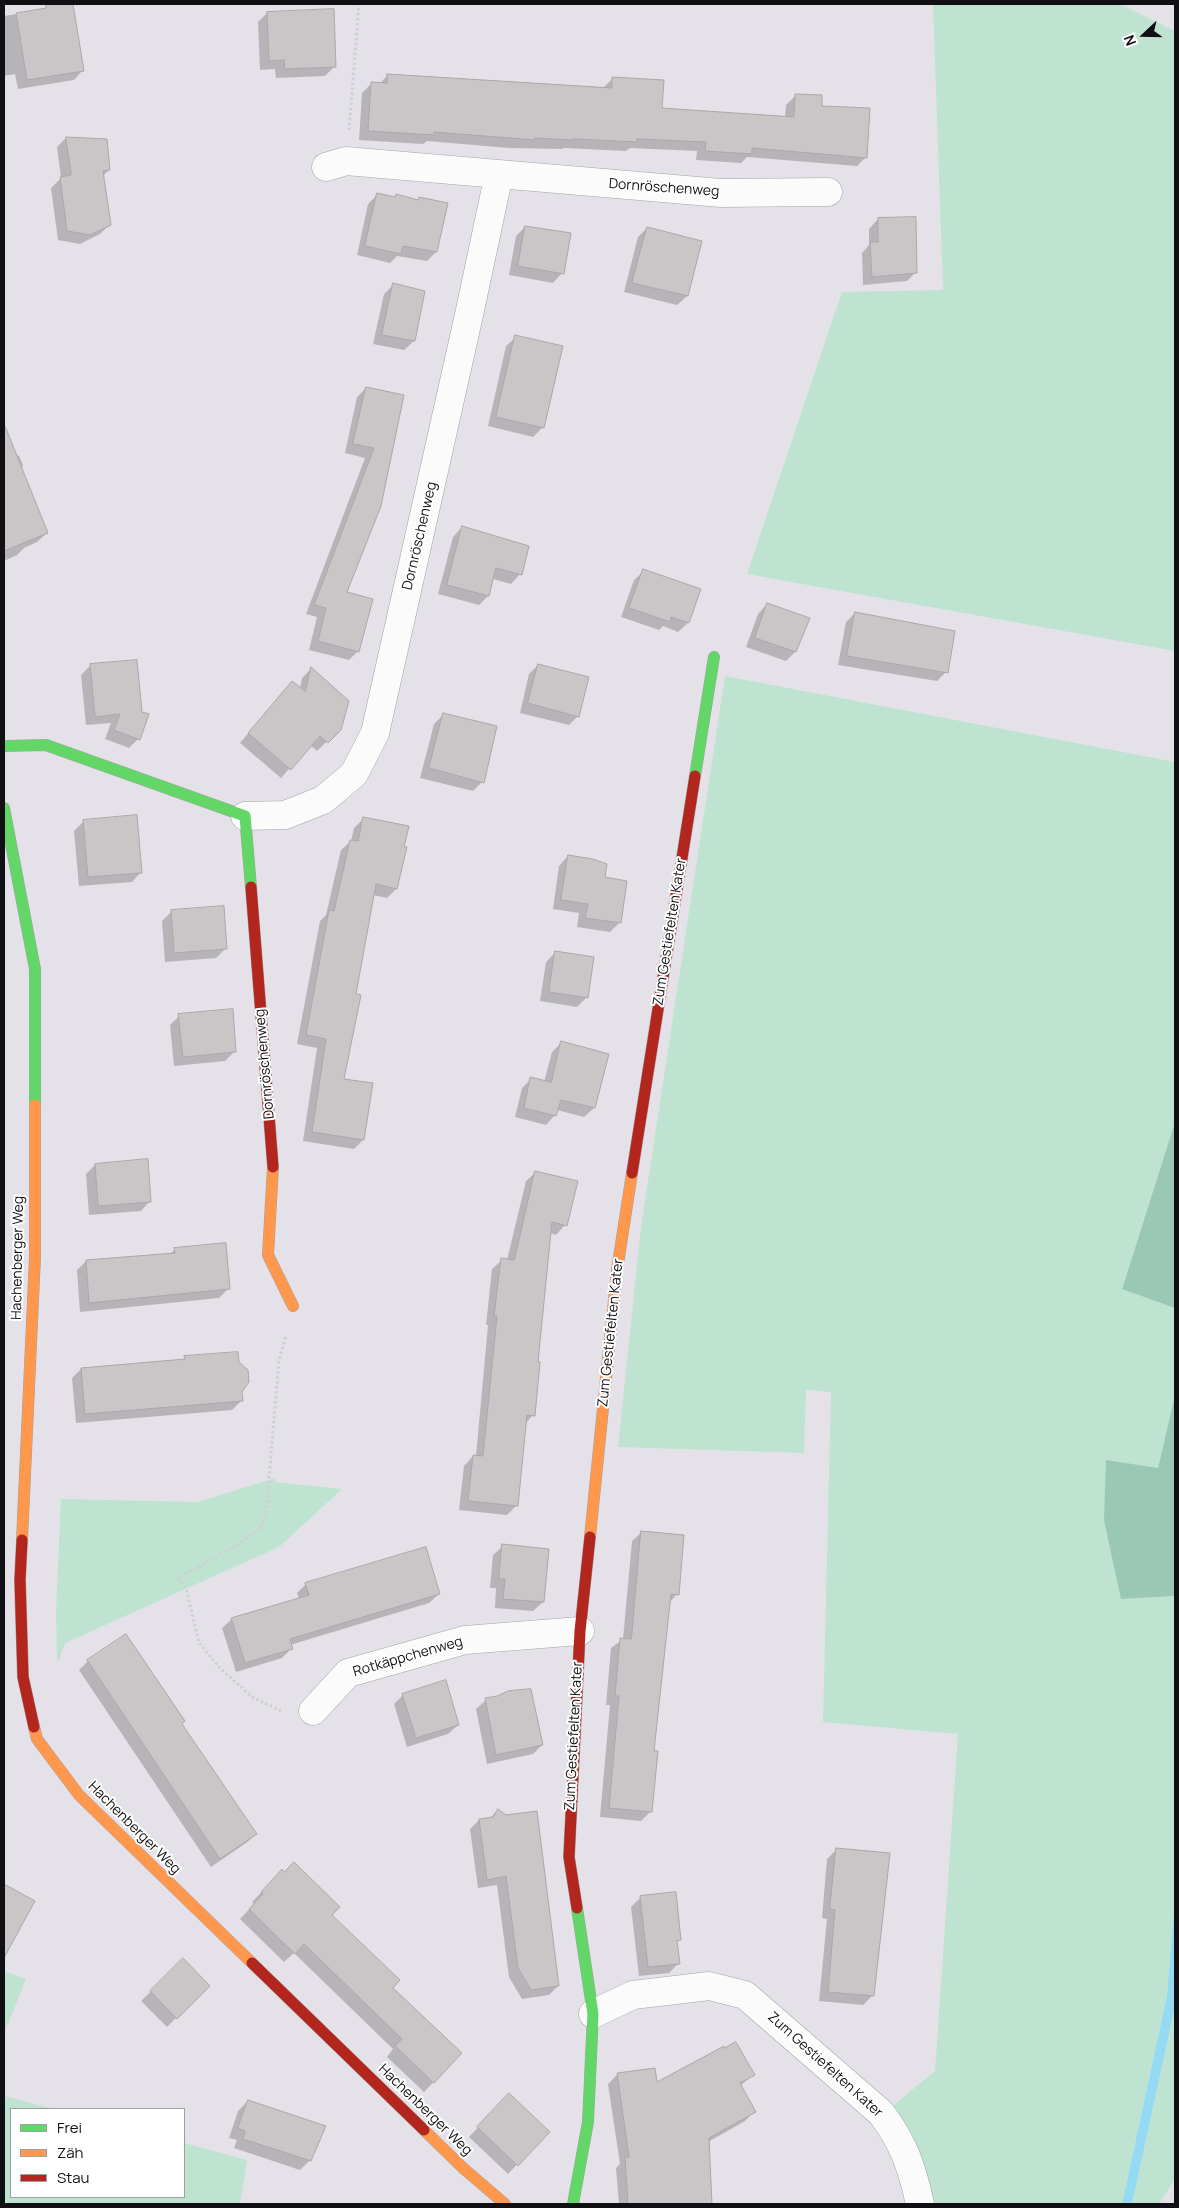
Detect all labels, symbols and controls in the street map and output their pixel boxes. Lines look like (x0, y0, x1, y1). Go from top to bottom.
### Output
north arrow (1119, 10, 1169, 60)
text: N (1119, 32, 1140, 49)
street label: Dornröschenweg (608, 176, 720, 200)
street label: Dornröschenweg (399, 480, 441, 592)
street label: Zum Gestiefelten Kater (650, 857, 690, 1007)
street label: Dornröschenweg (252, 1008, 278, 1120)
street label: Hachenberger Weg (9, 1196, 27, 1320)
street label: Zum Gestiefelten Kater (595, 1258, 627, 1408)
street label: Rotkäppchenweg (351, 1633, 465, 1681)
street label: Zum Gestiefelten Kater (562, 1661, 586, 1811)
street label: Hachenberger Weg (84, 1778, 184, 1878)
street label: Zum Gestiefelten Kater (764, 2009, 886, 2121)
street label: Hachenberger Weg (375, 2061, 475, 2159)
legend (10, 2108, 185, 2198)
text: Frei (57, 2117, 82, 2138)
text: Zäh (57, 2142, 83, 2163)
text: Stau (57, 2167, 90, 2188)

